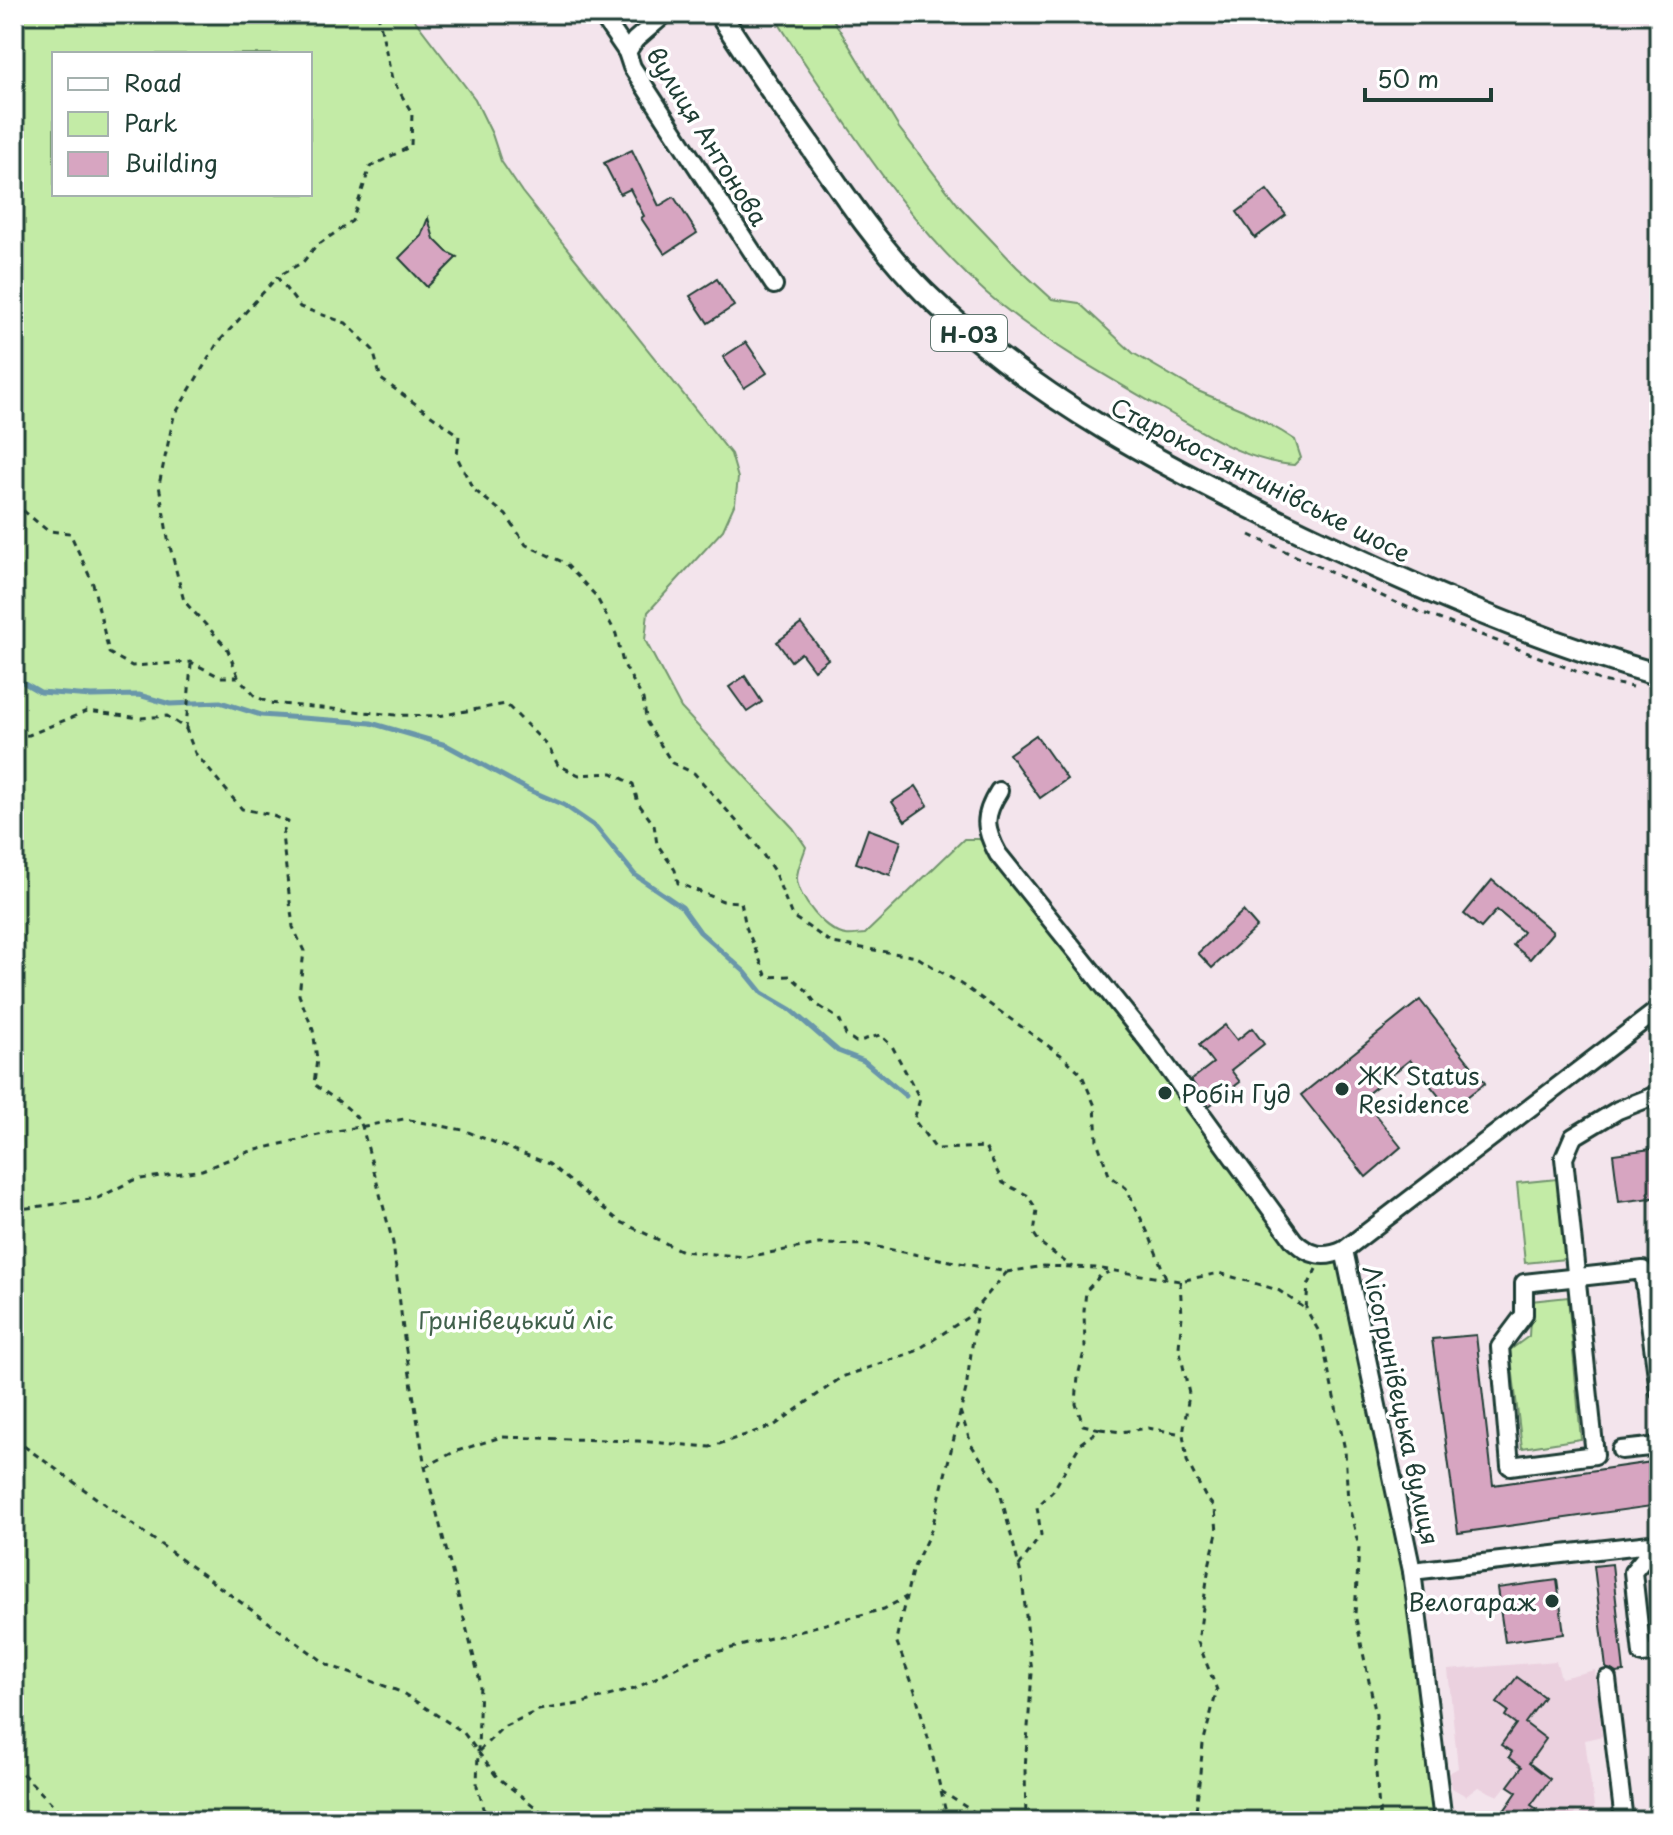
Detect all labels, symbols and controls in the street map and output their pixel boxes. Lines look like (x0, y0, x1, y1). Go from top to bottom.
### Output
street label: вулиця Антонова (638, 40, 778, 233)
legend (52, 52, 312, 196)
scale bar (1365, 52, 1491, 102)
text: 50 m (1377, 60, 1439, 96)
text: Road (124, 64, 182, 100)
text: Park (124, 104, 178, 140)
text: Building (124, 144, 218, 180)
road number: Н-03 (931, 315, 1007, 351)
street label: Старокостянтинівське шосе (1105, 388, 1417, 570)
place label: ЖК Status Residence (1357, 1057, 1479, 1121)
place label: Робін Гуд (1181, 1075, 1291, 1111)
marker: ЖК Status Residence (1333, 1080, 1351, 1098)
marker: Робін Гуд (1156, 1084, 1174, 1102)
street label: Лісогринівецька вулиця (1355, 1262, 1449, 1548)
park label: Гринівецький ліс (418, 1301, 614, 1337)
place label: Велогараж (1408, 1583, 1537, 1619)
marker: Велогараж (1543, 1592, 1561, 1610)

